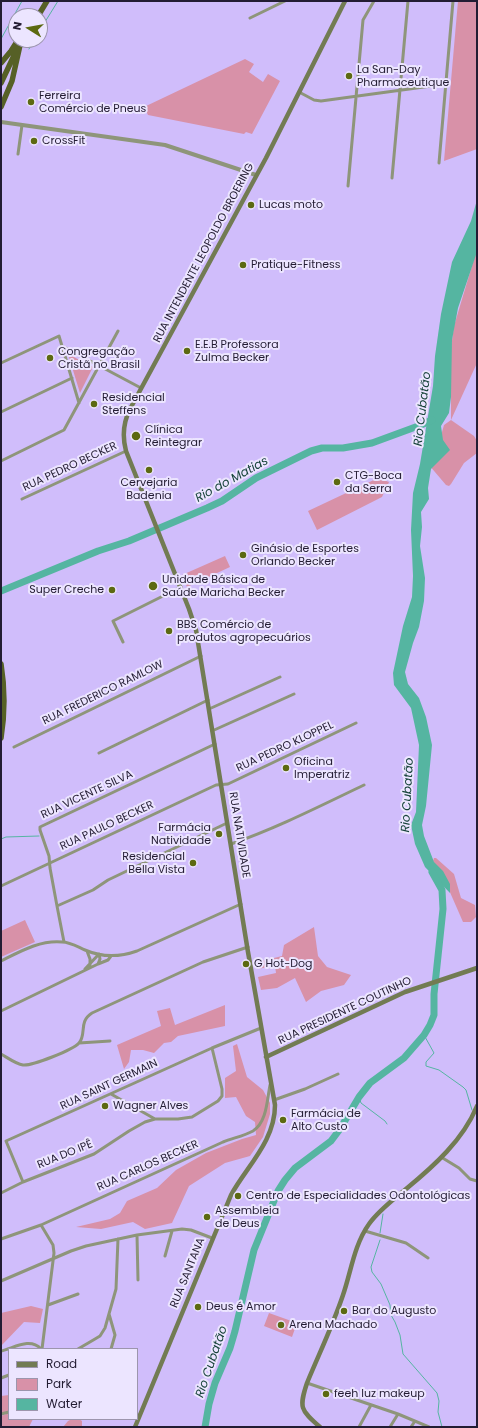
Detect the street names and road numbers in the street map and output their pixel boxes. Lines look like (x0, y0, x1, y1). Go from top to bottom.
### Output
street label: RUA INTENDENTE LEOPOLDO BROERING (151, 161, 257, 345)
street label: RUA PEDRO BECKER (21, 439, 119, 495)
street label: RUA FREDERICO RAMLOW (40, 658, 166, 728)
street label: RUA PEDRO KLOPPEL (234, 719, 336, 775)
street label: RUA VICENTE SILVA (39, 768, 135, 822)
street label: RUA NATIVIDADE (226, 791, 252, 879)
street label: RUA PAULO BECKER (58, 799, 156, 853)
street label: RUA PRESIDENTE COUTINHO (276, 974, 414, 1048)
street label: RUA SAINT GERMAIN (58, 1057, 160, 1113)
street label: RUA DO IPÊ (35, 1138, 95, 1172)
street label: RUA CARLOS BECKER (95, 1138, 201, 1194)
street label: RUA SANTANA (168, 1236, 208, 1310)

